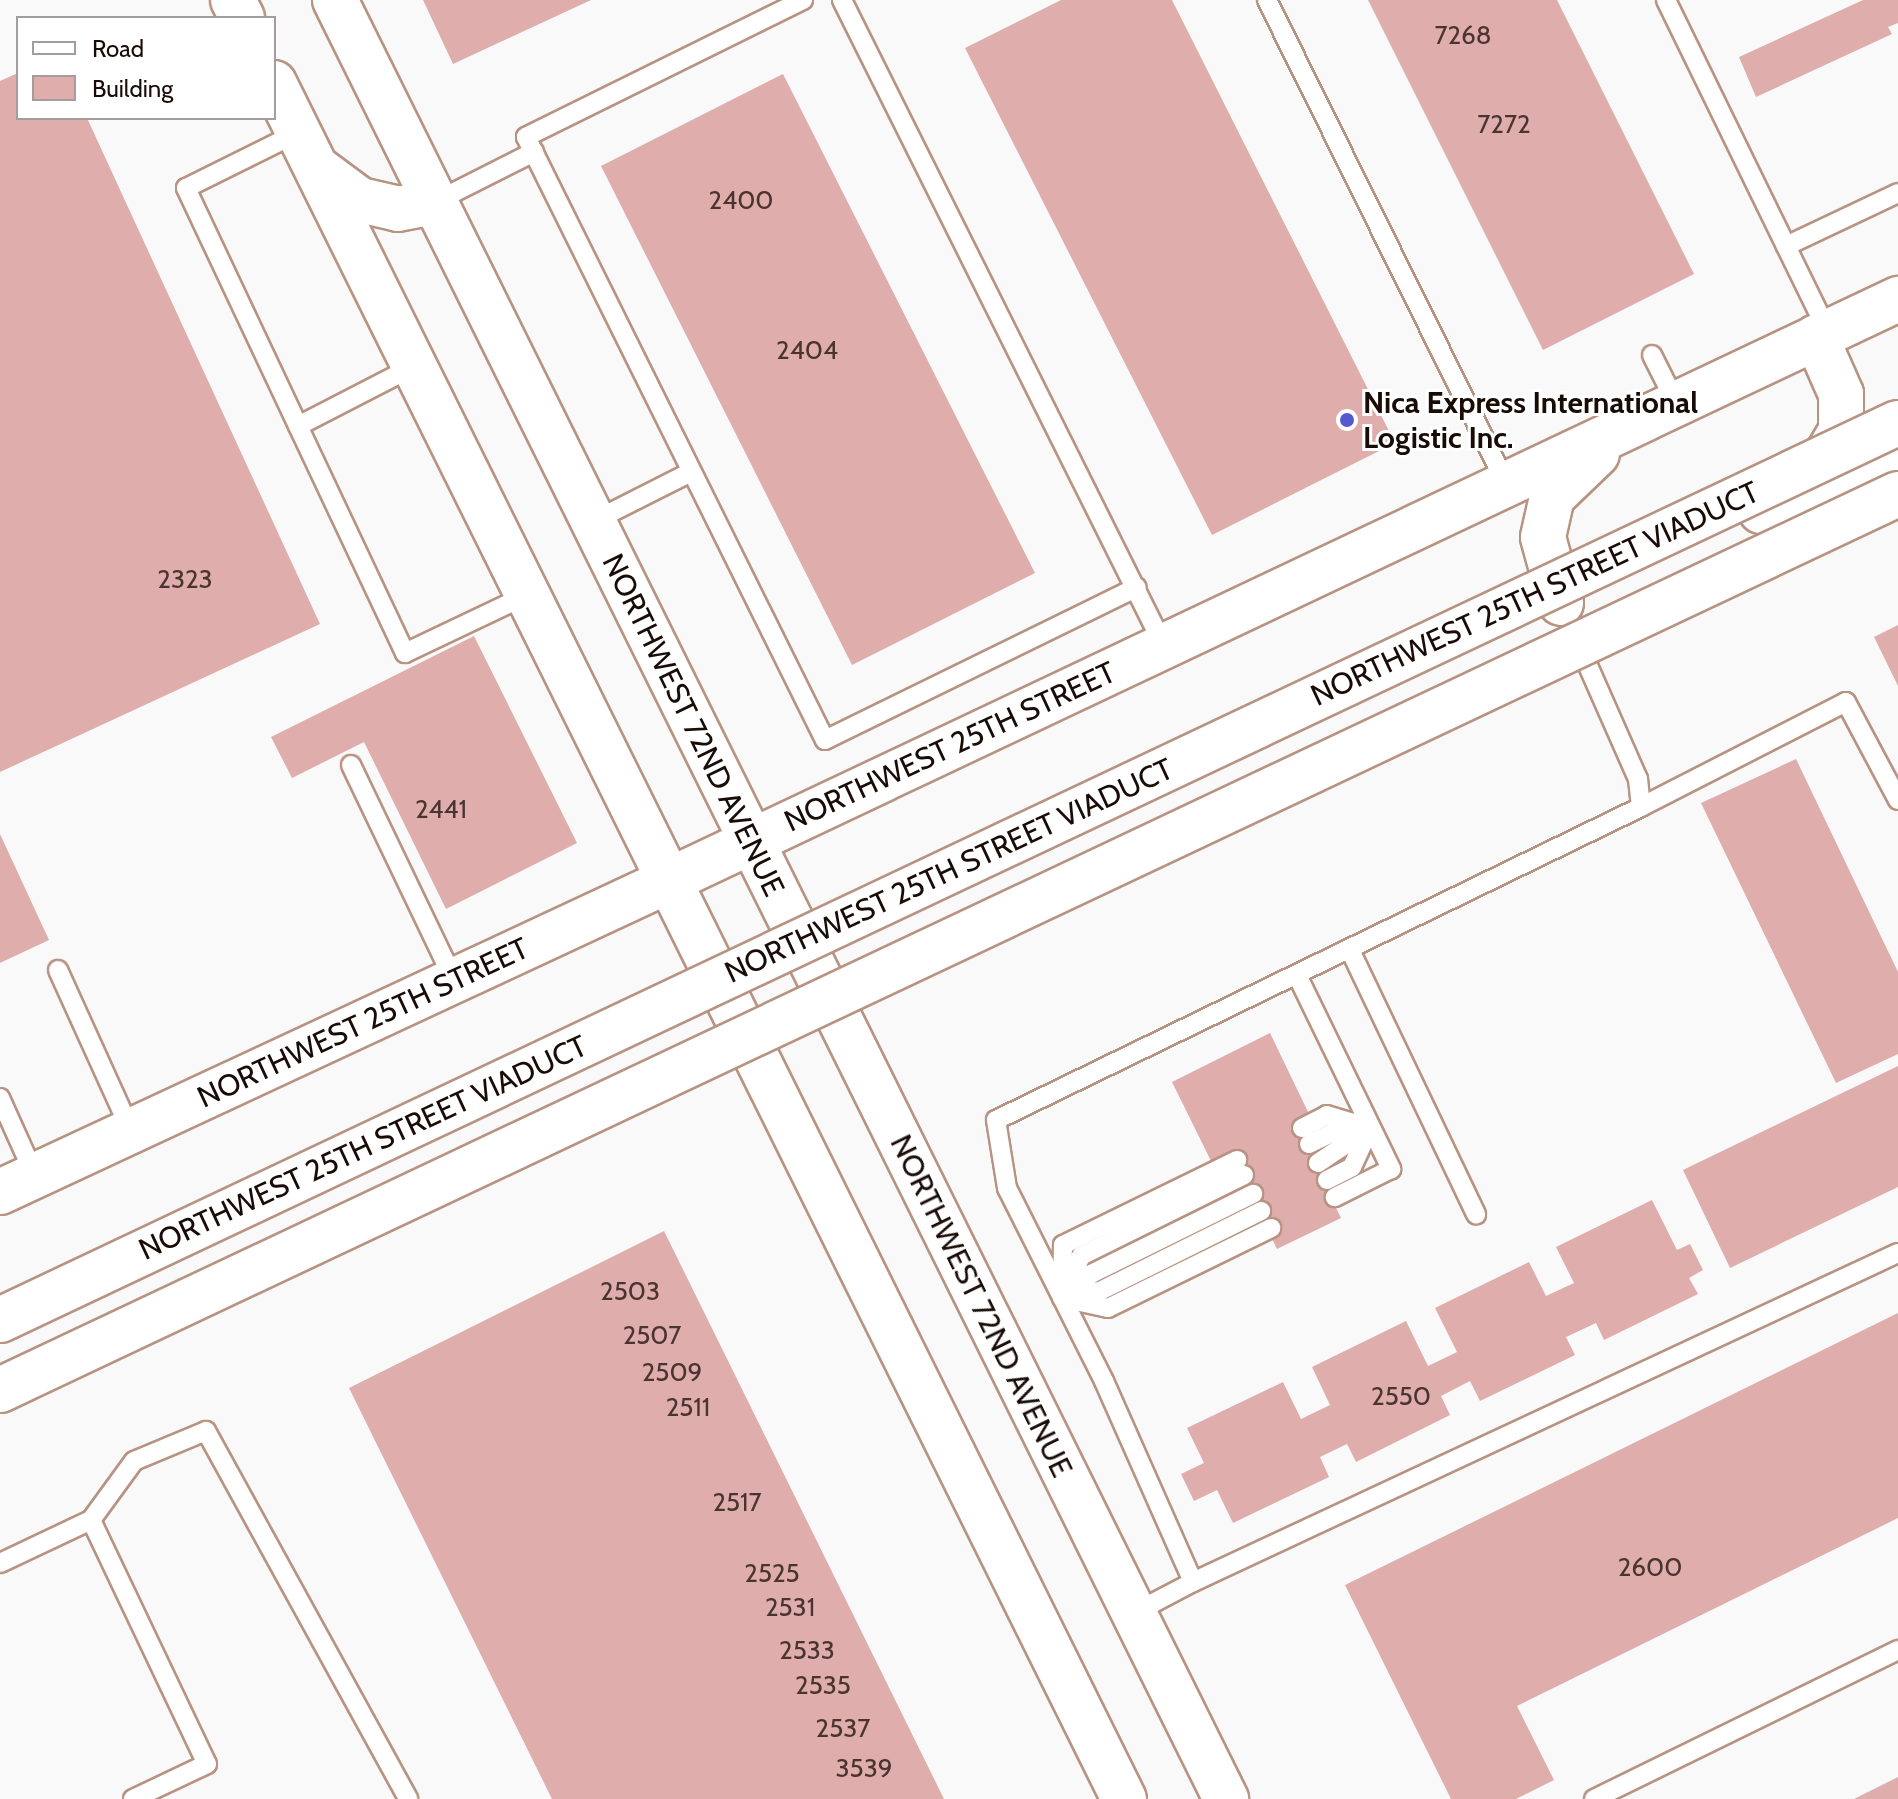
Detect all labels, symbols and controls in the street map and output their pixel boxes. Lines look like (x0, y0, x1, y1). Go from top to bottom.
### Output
legend (16, 16, 276, 120)
house number: 7268 (1434, 20, 1492, 52)
text: Road (92, 34, 144, 63)
text: Building (92, 74, 173, 103)
house number: 7272 (1477, 109, 1531, 141)
house number: 2400 (709, 185, 773, 217)
house number: 2404 (776, 335, 838, 367)
place label: Nica Express International Logistic Inc. (1363, 385, 1698, 456)
marker: Nica Express International Logistic Inc. (1338, 411, 1356, 429)
street label: NORTHWEST 25TH STREET VIADUCT (1305, 474, 1765, 714)
street label: NORTHWEST 72ND AVENUE (594, 548, 792, 902)
house number: 2323 (157, 564, 213, 596)
street label: NORTHWEST 25TH STREET (779, 654, 1121, 840)
street label: NORTHWEST 25TH STREET VIADUCT (719, 751, 1179, 991)
house number: 2441 (415, 794, 467, 826)
street label: NORTHWEST 25TH STREET (192, 930, 534, 1116)
street label: NORTHWEST 25TH STREET VIADUCT (133, 1028, 593, 1268)
street label: NORTHWEST 72ND AVENUE (882, 1129, 1080, 1483)
house number: 2503 (600, 1276, 660, 1308)
house number: 2507 (623, 1320, 681, 1352)
house number: 2509 (642, 1357, 702, 1389)
house number: 2550 (1371, 1381, 1431, 1413)
house number: 2511 (666, 1392, 710, 1424)
house number: 2517 (712, 1487, 762, 1519)
house number: 2600 (1618, 1552, 1682, 1584)
house number: 2525 (744, 1558, 800, 1590)
house number: 2531 (765, 1592, 815, 1624)
house number: 2533 (779, 1635, 835, 1667)
house number: 2535 (795, 1670, 851, 1702)
house number: 2537 (816, 1713, 870, 1745)
house number: 3539 (836, 1753, 892, 1785)

